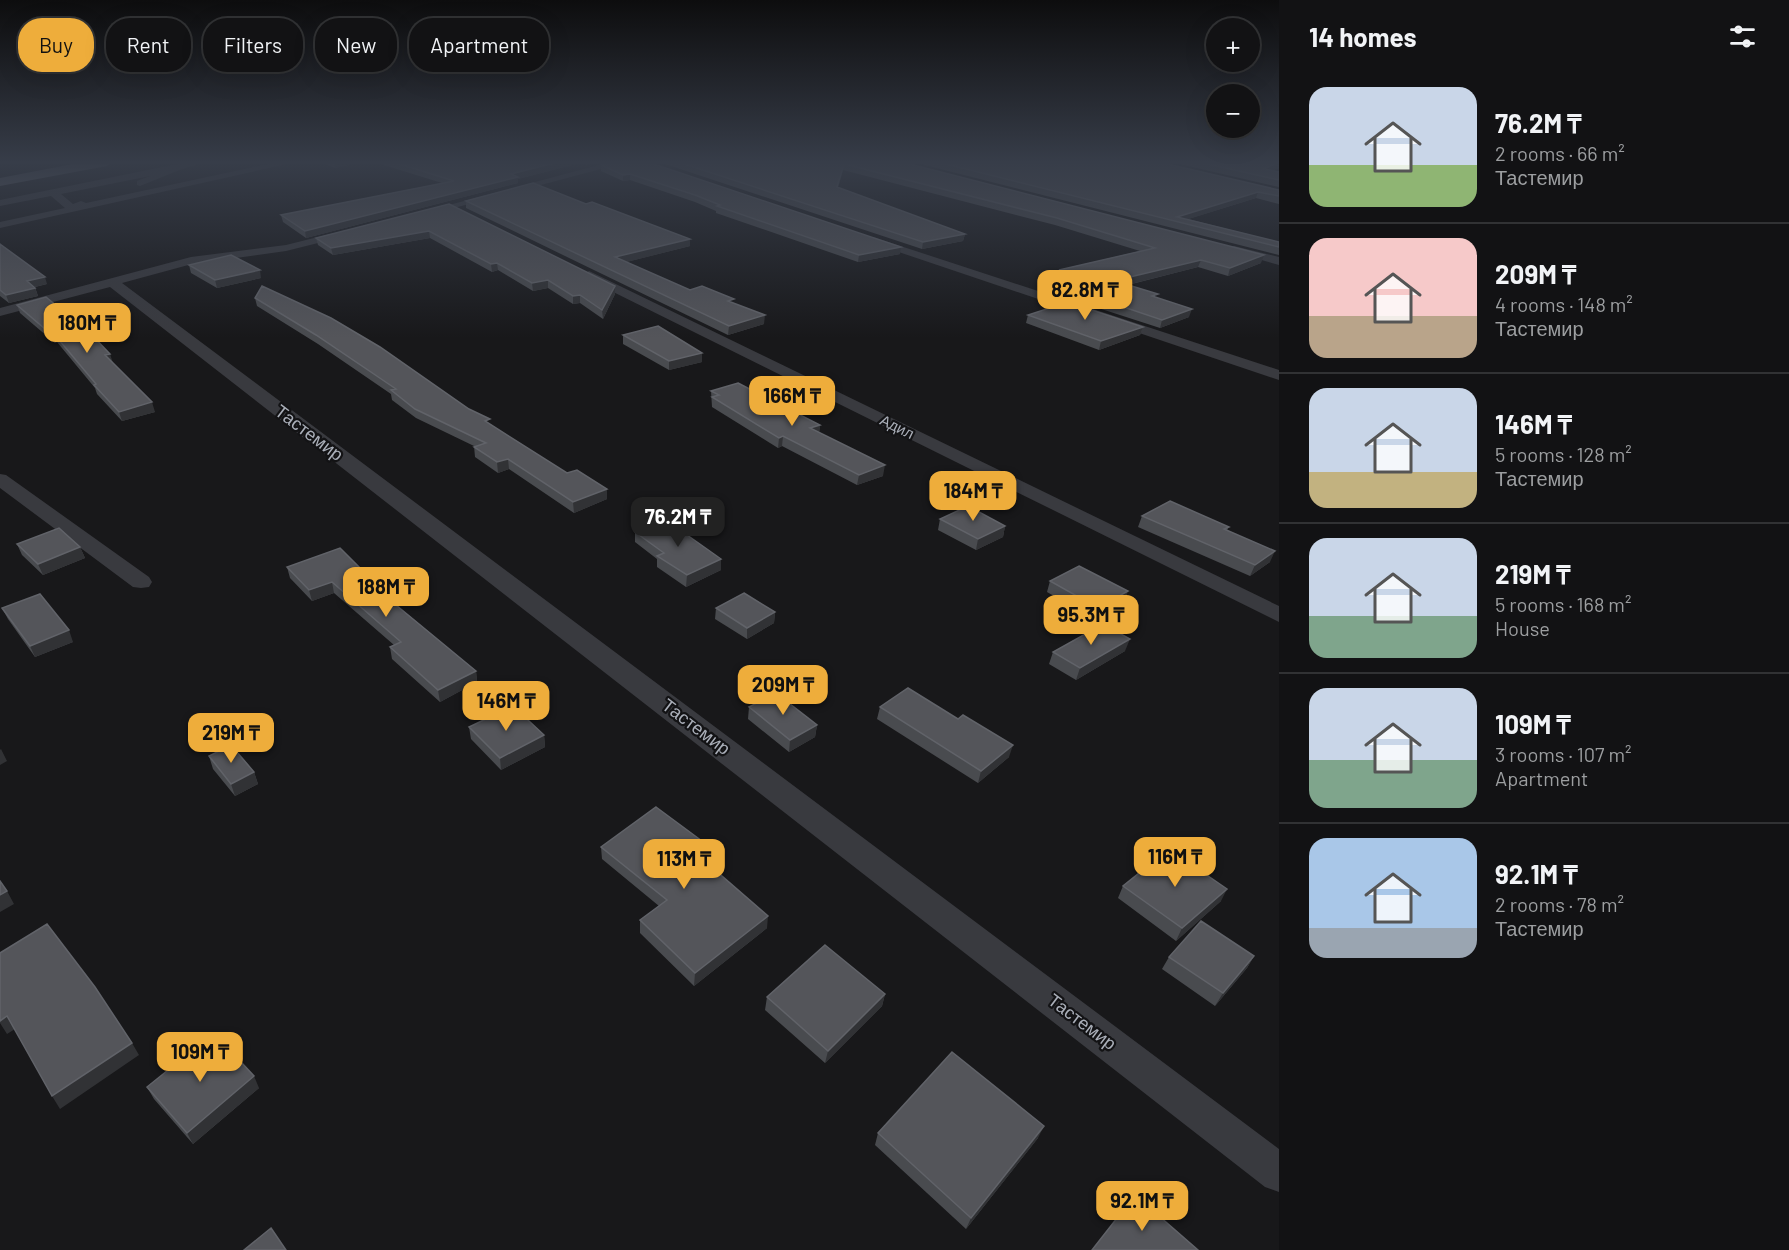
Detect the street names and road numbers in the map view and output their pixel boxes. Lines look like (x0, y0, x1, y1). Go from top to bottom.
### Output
street label: Тастемир (271, 399, 348, 465)
street label: Адил (877, 410, 918, 442)
street label: Тастемир (658, 693, 735, 759)
street label: Тастемир (1044, 988, 1121, 1054)

